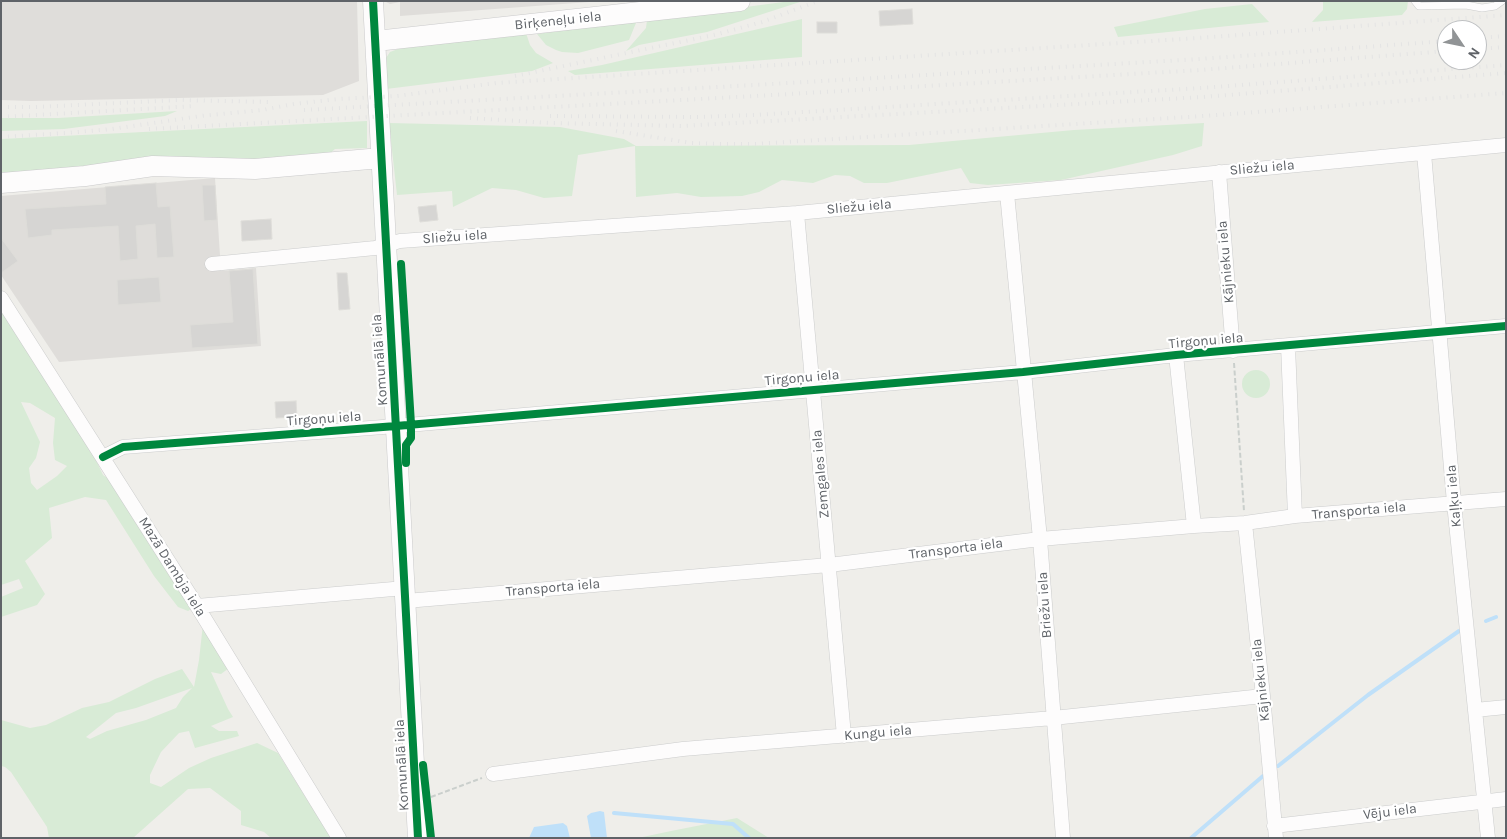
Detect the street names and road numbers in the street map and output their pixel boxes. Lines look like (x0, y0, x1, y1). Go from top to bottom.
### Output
street label: Birķeneļu iela (514, 8, 602, 34)
street label: Sliežu iela (1229, 157, 1295, 179)
street label: Sliežu iela (826, 196, 892, 218)
street label: Kājnieku iela (1214, 220, 1238, 304)
street label: Sliežu iela (422, 226, 488, 248)
street label: Komunālā iela (368, 314, 392, 406)
street label: Tirgoņu iela (1168, 329, 1244, 353)
street label: Tirgoņu iela (764, 366, 840, 390)
street label: Tirgoņu iela (286, 408, 362, 430)
street label: Zemgales iela (809, 429, 833, 519)
street label: Kaļķu iela (1443, 464, 1465, 528)
street label: Transporta iela (1311, 499, 1407, 523)
street label: Mazā Dambja iela (135, 514, 209, 620)
street label: Transporta iela (908, 535, 1004, 563)
street label: Briežu iela (1034, 571, 1056, 639)
street label: Transporta iela (505, 576, 601, 600)
street label: Kājnieku iela (1248, 638, 1274, 722)
street label: Komunālā iela (391, 719, 413, 811)
street label: Kungu iela (843, 722, 913, 744)
street label: Vēju iela (1362, 800, 1418, 824)

